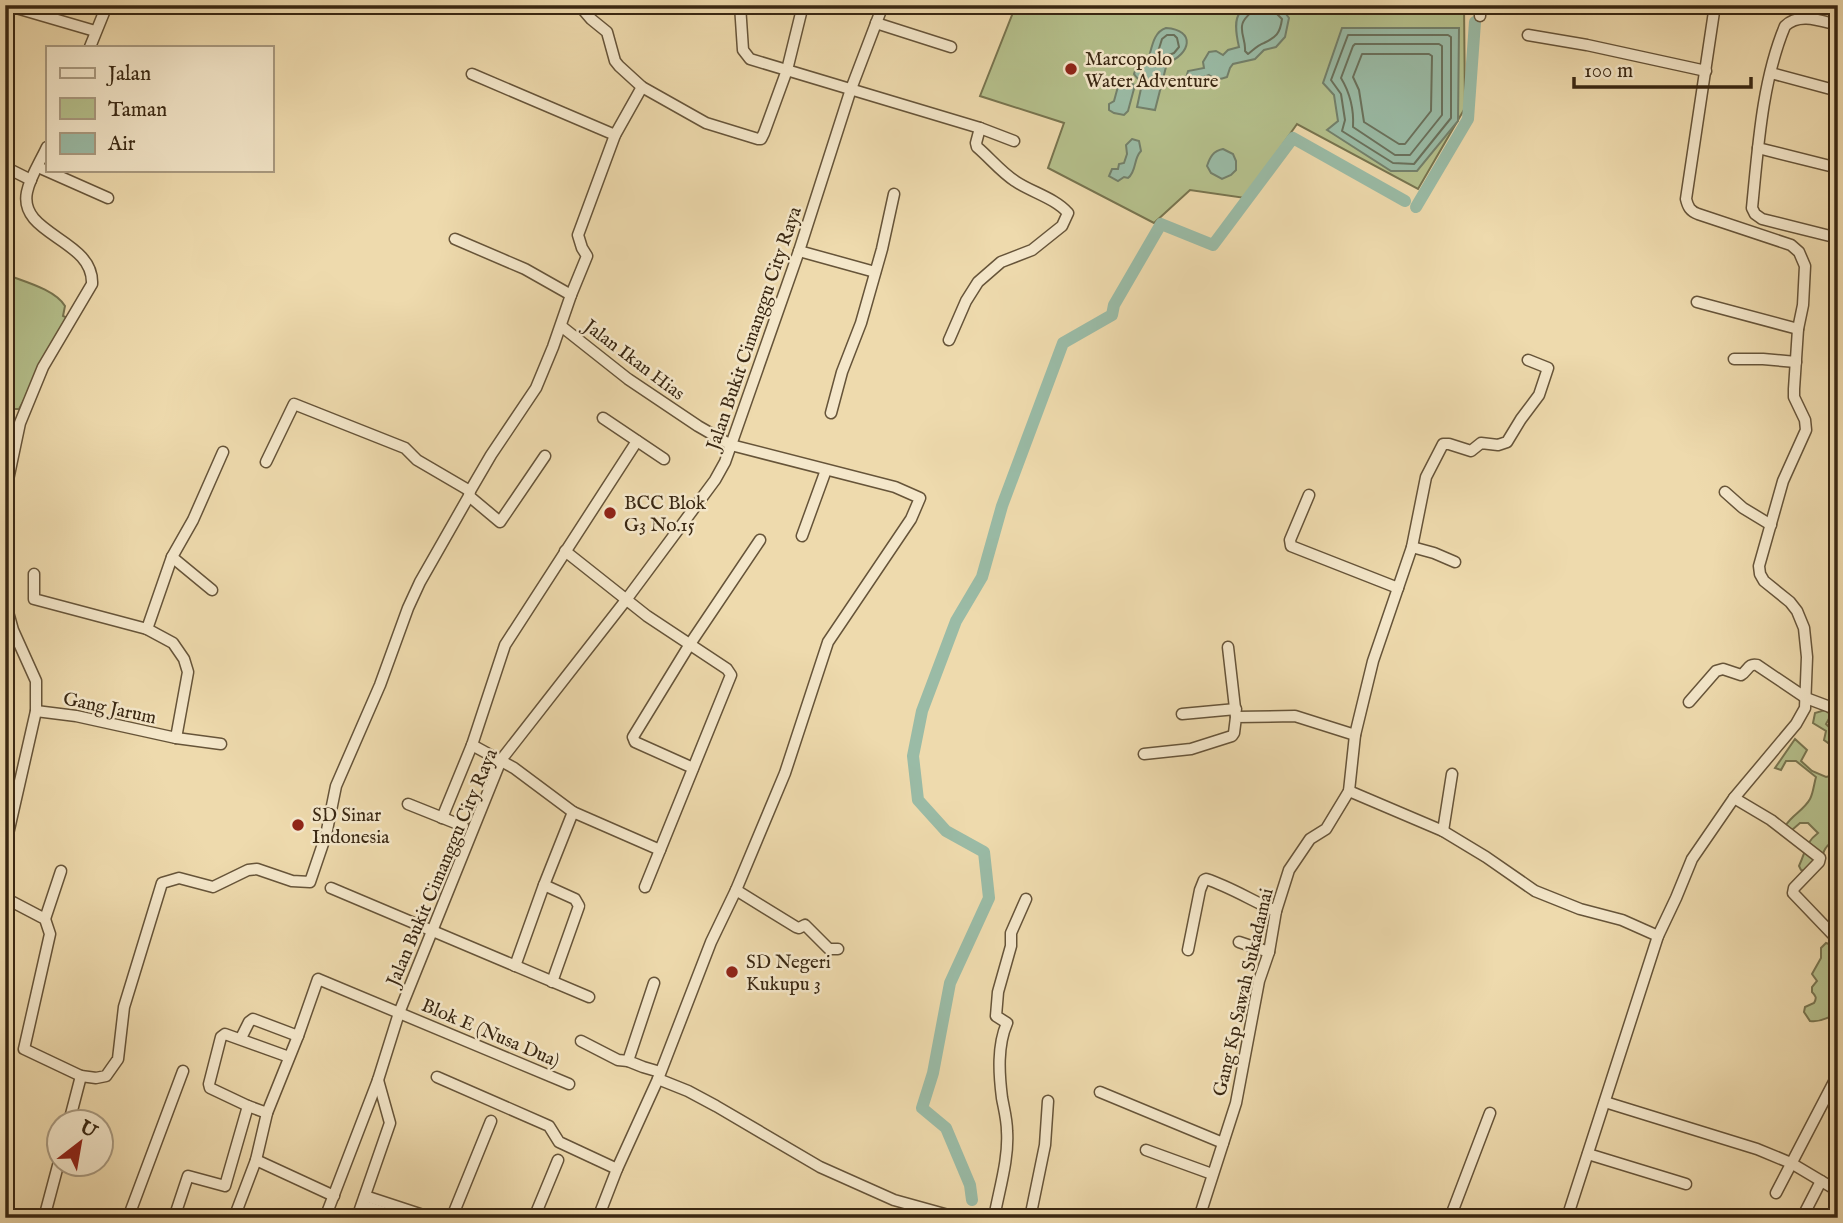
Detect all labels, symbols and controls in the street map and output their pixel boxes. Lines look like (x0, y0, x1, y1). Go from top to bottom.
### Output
legend (46, 46, 273, 172)
scale bar (1574, 46, 1750, 90)
place label: Marcopolo Water Adventure (1085, 48, 1219, 94)
text: 100 m (1584, 58, 1633, 85)
text: Jalan (106, 61, 151, 88)
marker: Marcopolo Water Adventure (1063, 61, 1079, 77)
text: Taman (108, 97, 167, 124)
text: Air (107, 131, 136, 158)
street label: Jalan Bukit Cimanggu City Raya (701, 203, 808, 455)
street label: Jalan Ikan Hias (577, 314, 689, 406)
place label: BCC Blok G3 No.15 (624, 492, 707, 538)
marker: BCC Blok G3 No.15 (602, 505, 618, 521)
street label: Gang Jarum (61, 687, 159, 731)
street label: Jalan Bukit Cimanggu City Raya (381, 745, 504, 992)
place label: SD Sinar Indonesia (312, 804, 390, 850)
marker: SD Sinar Indonesia (290, 817, 306, 833)
street label: Gang Kp Sawah Sukadamai (1208, 886, 1280, 1099)
place label: SD Negeri Kukupu 3 (746, 951, 831, 997)
marker: SD Negeri Kukupu 3 (724, 964, 740, 980)
street label: Blok E (Nusa Dua) (417, 994, 563, 1074)
north arrow (46, 1108, 116, 1178)
text: U (74, 1115, 102, 1145)

